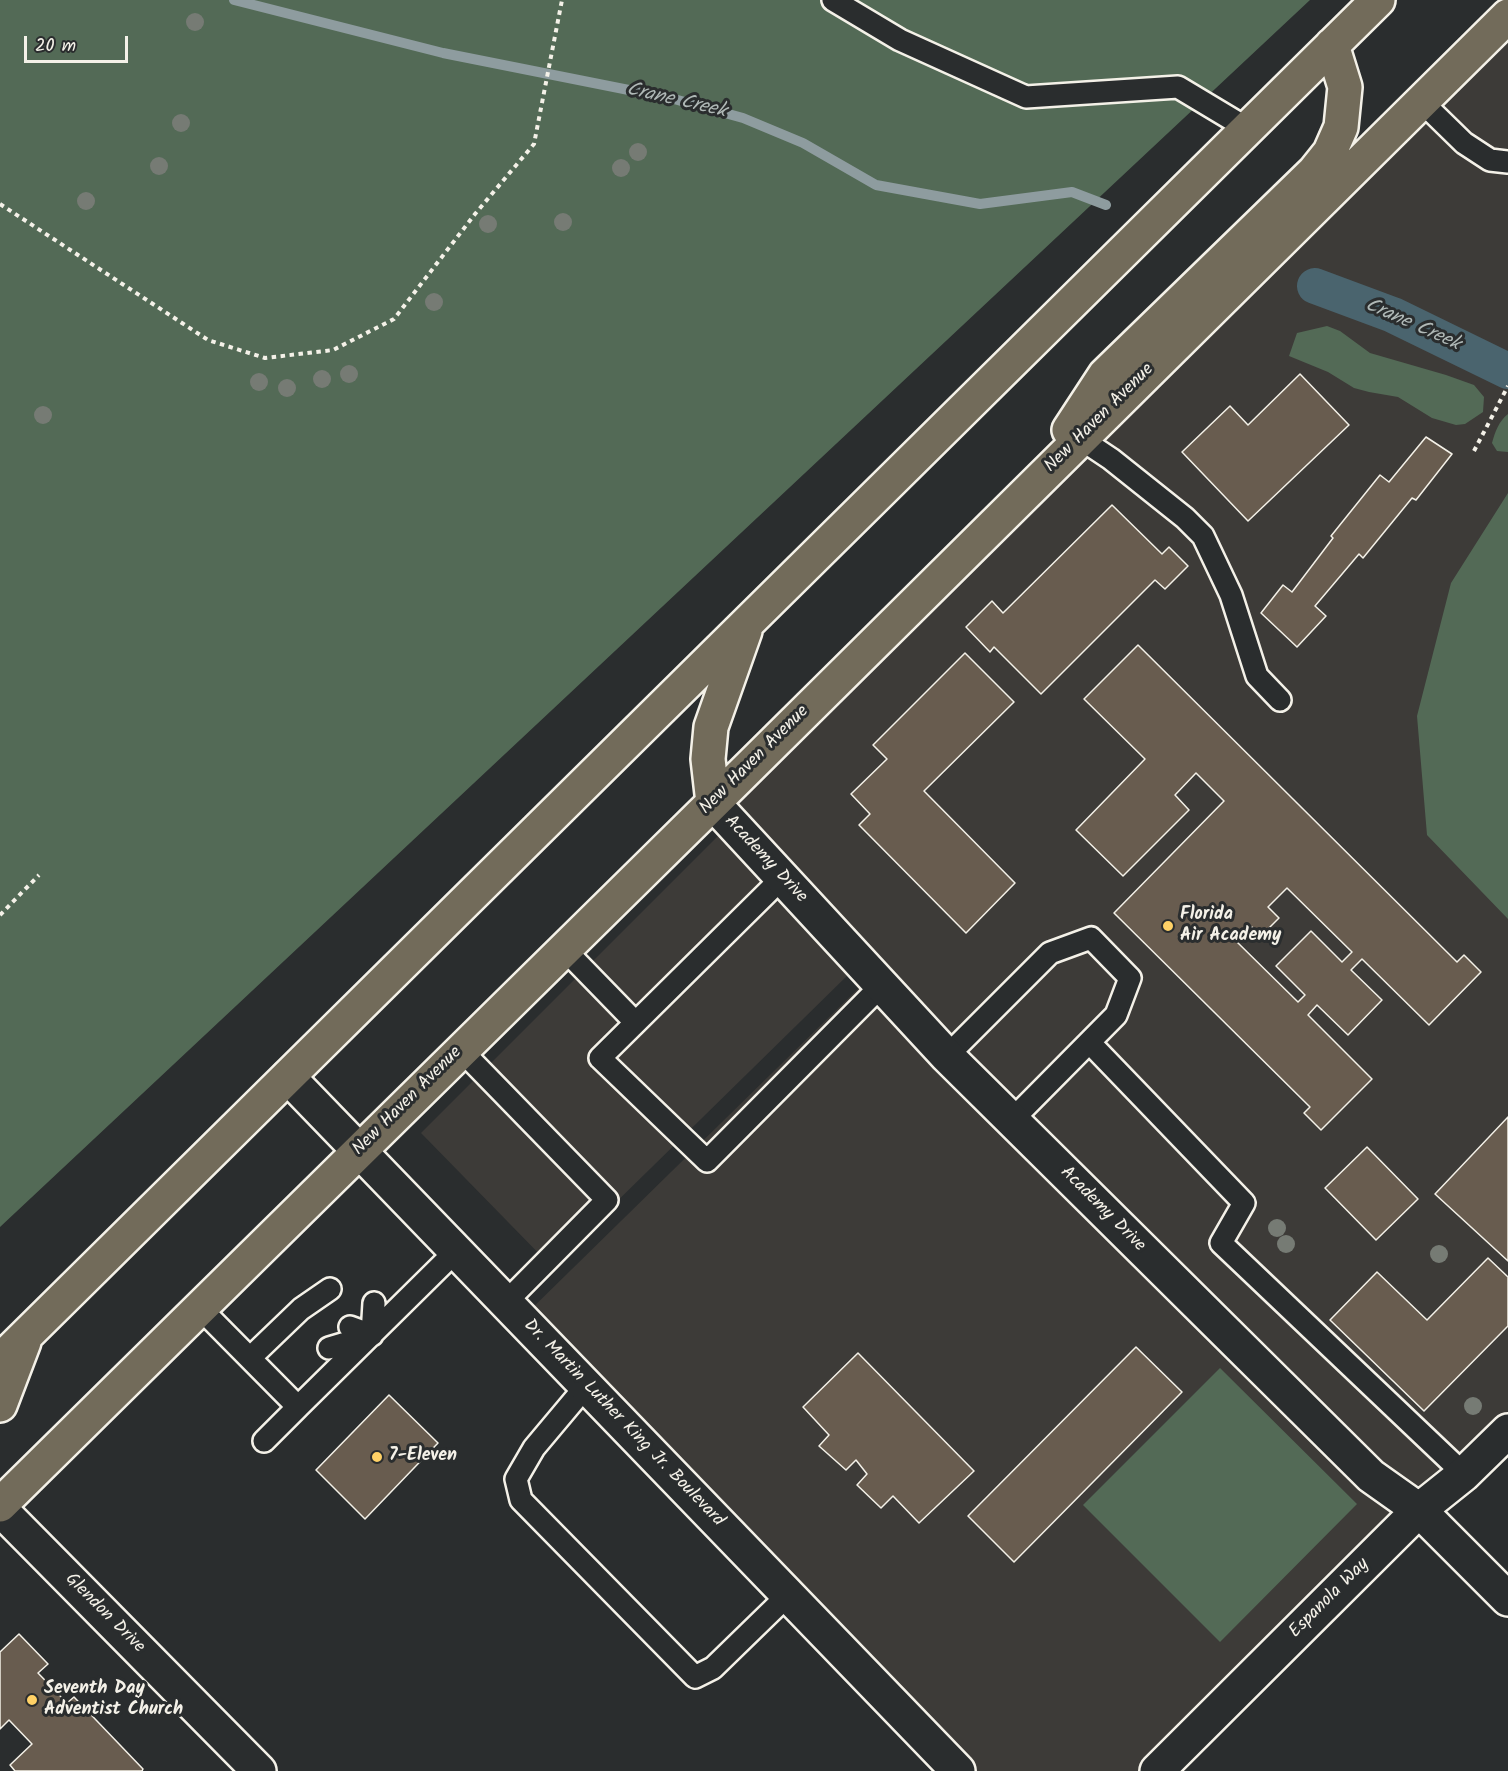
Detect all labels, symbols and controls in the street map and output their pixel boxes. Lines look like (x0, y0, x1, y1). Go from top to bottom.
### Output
scale bar (27, 24, 130, 62)
text: 20 m (35, 32, 76, 61)
water label: Crane Creek (624, 79, 728, 125)
water label: Crane Creek (1361, 294, 1463, 358)
street label: New Haven Avenue (1041, 360, 1159, 478)
street label: New Haven Avenue (696, 702, 814, 820)
street label: Academy Drive (719, 812, 811, 908)
place label: Florida Air Academy (1180, 905, 1281, 948)
marker: Florida Air Academy (1161, 919, 1175, 933)
street label: New Haven Avenue (349, 1043, 467, 1161)
street label: Academy Drive (1055, 1163, 1149, 1257)
street label: Dr. Martin Luther King Jr. Boulevard (518, 1316, 728, 1532)
place label: 7-Eleven (389, 1446, 457, 1468)
marker: 7-Eleven (370, 1450, 384, 1464)
street label: Espanola Way (1286, 1555, 1374, 1643)
street label: Glendon Drive (59, 1569, 149, 1659)
place label: Seventh Day Adventist Church (44, 1679, 183, 1722)
marker: Seventh Day Adventist Church (25, 1693, 39, 1707)

